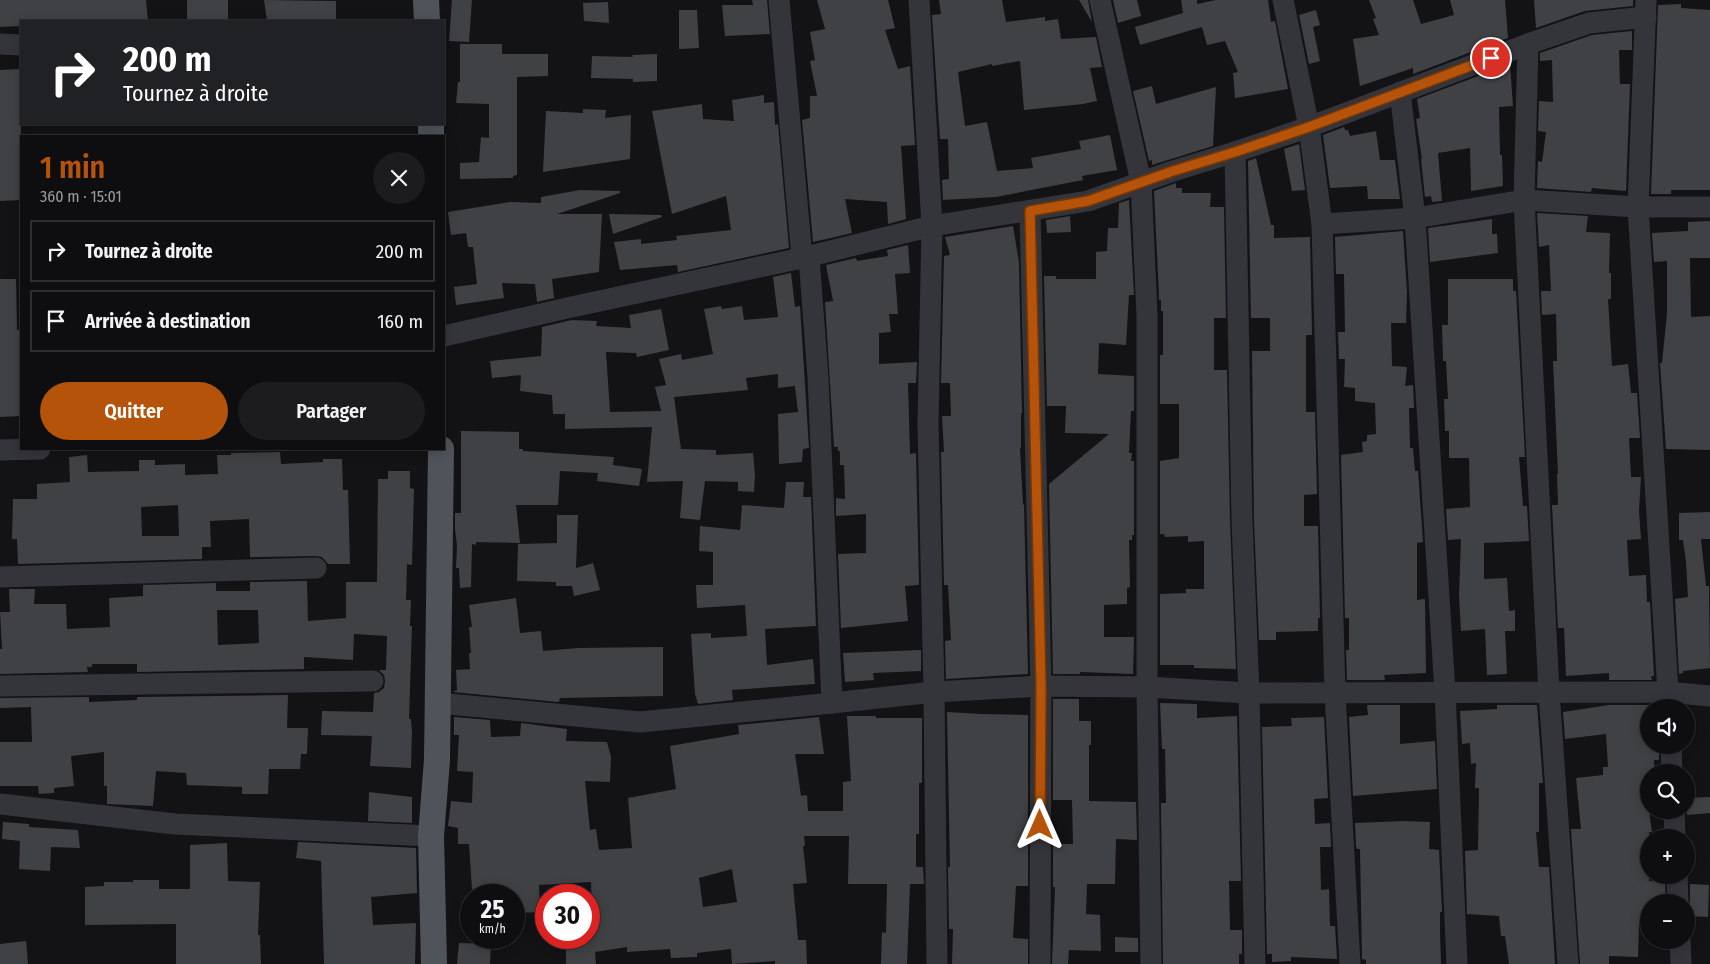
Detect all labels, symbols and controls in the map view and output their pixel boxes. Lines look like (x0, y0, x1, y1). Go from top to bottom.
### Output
pin (1470, 37, 1512, 79)
text: 200 m (123, 38, 211, 80)
icon: right (40, 40, 105, 105)
icon: arrive (1477, 44, 1505, 72)
text: Tournez à droite (123, 80, 269, 107)
text: 1 min (40, 150, 105, 186)
button: close (373, 152, 425, 204)
text: 360 m · 15:01 (40, 187, 122, 206)
icon: right (42, 237, 70, 265)
text: Tournez à droite (85, 240, 213, 263)
text: 200 m (376, 240, 423, 263)
icon: arrive (42, 307, 70, 335)
text: Arrivée à destination (85, 310, 251, 333)
text: 160 m (377, 310, 423, 333)
button: Quitter (40, 382, 228, 440)
button: Partager (238, 382, 425, 440)
map controls (1640, 699, 1695, 949)
button: sound (1640, 699, 1695, 754)
button: search (1640, 764, 1695, 819)
position arrow (1013, 798, 1065, 850)
button: + (1640, 829, 1695, 884)
speed limit sign: 30 (535, 884, 600, 949)
button: − (1640, 894, 1695, 949)
text: 25 (481, 895, 504, 925)
text: km/h (479, 922, 506, 936)

